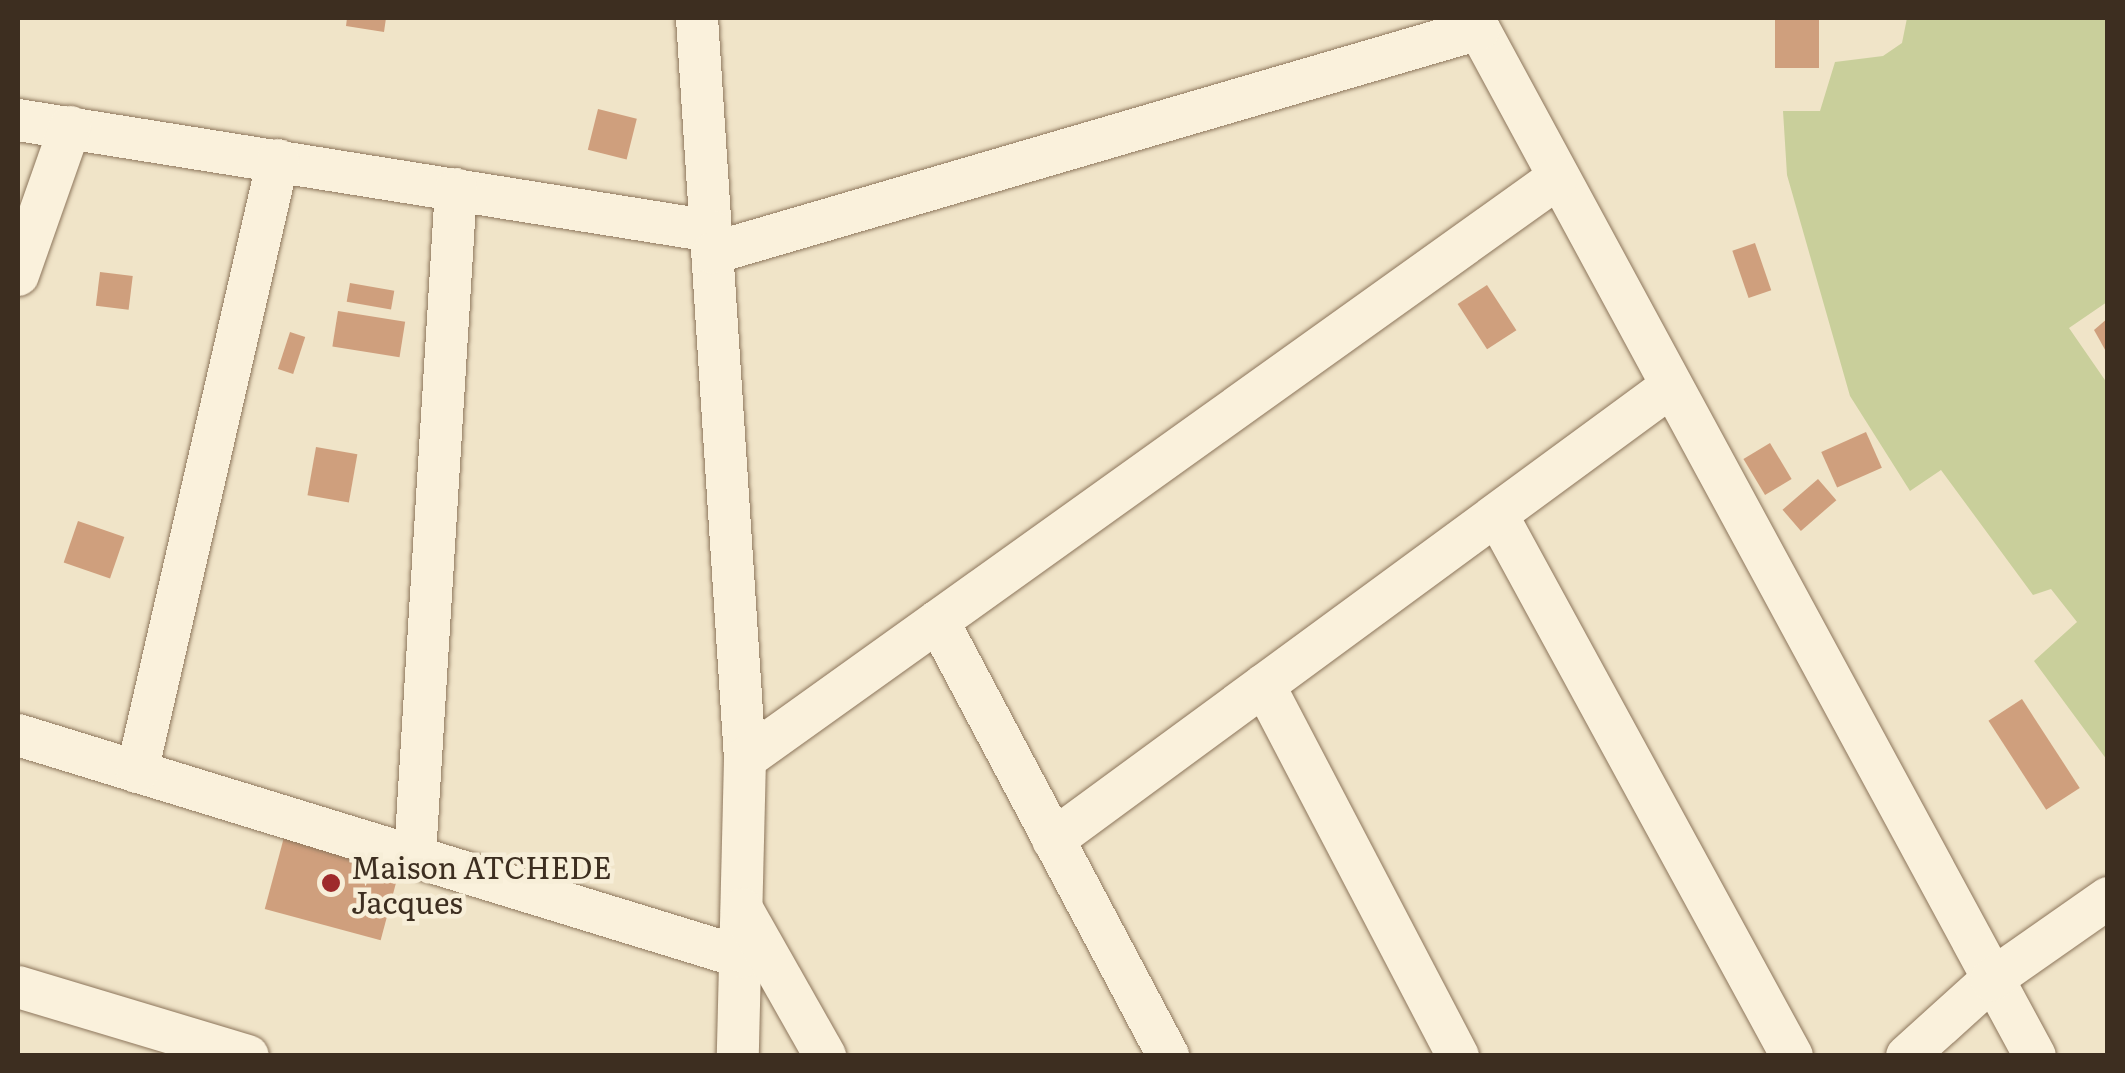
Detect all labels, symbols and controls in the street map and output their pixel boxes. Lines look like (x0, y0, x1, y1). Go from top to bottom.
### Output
place label: Maison ATCHEDE Jacques (351, 848, 612, 918)
marker: Maison ATCHEDE Jacques (320, 872, 342, 894)

